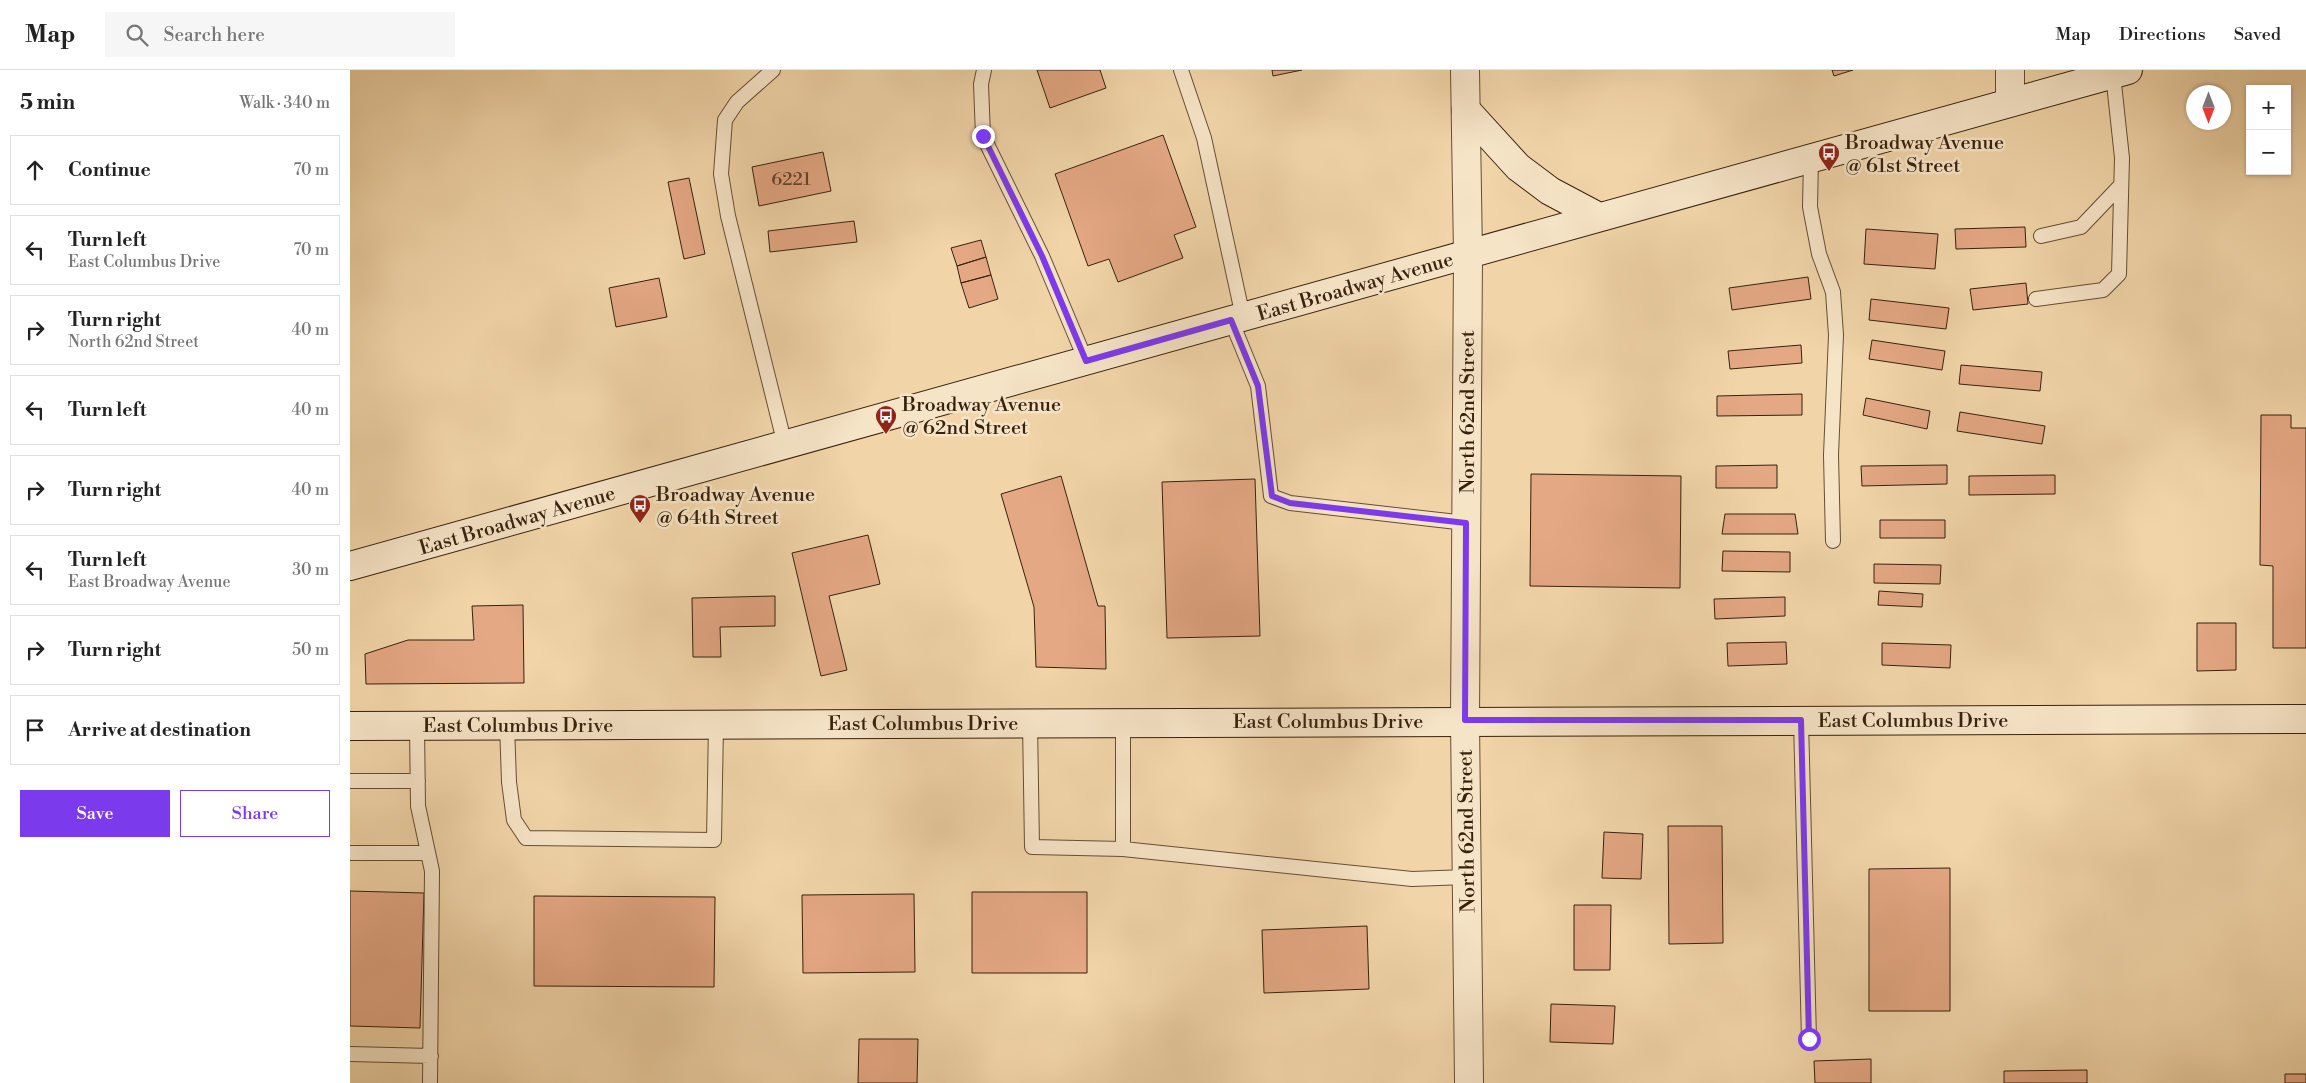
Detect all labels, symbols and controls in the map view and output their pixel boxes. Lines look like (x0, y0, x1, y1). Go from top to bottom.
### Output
search box (105, 12, 455, 57)
text: Map (25, 20, 75, 50)
icon: search (123, 21, 151, 49)
text: Search here (163, 23, 265, 47)
text: Map (2055, 23, 2091, 46)
text: Directions (2119, 23, 2206, 46)
text: Saved (2234, 23, 2281, 46)
north arrow (2186, 85, 2231, 130)
map controls (2246, 85, 2291, 175)
button: + (2246, 85, 2291, 130)
text: 5 min (20, 90, 75, 116)
text: Walk · 340 m (240, 93, 330, 113)
route end (972, 125, 995, 148)
button: − (2246, 130, 2291, 175)
place label: Broadway Avenue @ 61st Street (1844, 131, 2004, 179)
bus stop icon: Broadway Avenue @ 61st Street (1817, 141, 1841, 172)
icon: ahead (21, 156, 49, 184)
text: Continue (68, 158, 151, 182)
text: 70 m (293, 160, 329, 180)
house number: 6221 (771, 168, 811, 191)
text: Turn left (68, 228, 147, 252)
icon: left (21, 236, 49, 264)
text: 70 m (293, 240, 329, 260)
street label: East Broadway Avenue (1254, 247, 1456, 327)
text: East Columbus Drive (68, 252, 220, 272)
text: Turn right (68, 308, 161, 332)
icon: right (21, 316, 49, 344)
text: 40 m (292, 320, 329, 340)
street label: North 62nd Street (1456, 330, 1481, 494)
text: North 62nd Street (68, 332, 199, 352)
place label: Broadway Avenue @ 62nd Street (901, 393, 1061, 441)
icon: left (21, 396, 49, 424)
text: Turn left (68, 398, 147, 422)
text: 40 m (292, 400, 329, 420)
bus stop icon: Broadway Avenue @ 62nd Street (874, 404, 898, 435)
icon: right (21, 476, 49, 504)
text: Turn right (68, 478, 161, 502)
text: 40 m (292, 480, 329, 500)
street label: East Broadway Avenue (416, 481, 618, 561)
place label: Broadway Avenue @ 64th Street (655, 483, 815, 531)
bus stop icon: Broadway Avenue @ 64th Street (628, 493, 652, 524)
text: Turn left (68, 548, 147, 572)
icon: left (21, 556, 49, 584)
text: 30 m (292, 560, 329, 580)
text: East Broadway Avenue (68, 572, 230, 592)
icon: right (21, 636, 49, 664)
text: Turn right (68, 638, 161, 662)
text: 50 m (292, 640, 329, 660)
street label: East Columbus Drive (1818, 709, 2008, 734)
street label: East Columbus Drive (1233, 710, 1423, 735)
street label: East Columbus Drive (828, 712, 1018, 737)
street label: East Columbus Drive (423, 714, 613, 739)
icon: arrive (21, 716, 49, 744)
text: Arrive at destination (68, 718, 251, 742)
street label: North 62nd Street (1454, 749, 1481, 913)
button: Save (20, 790, 170, 837)
button: Share (180, 790, 330, 837)
route start (1798, 1028, 1821, 1051)

